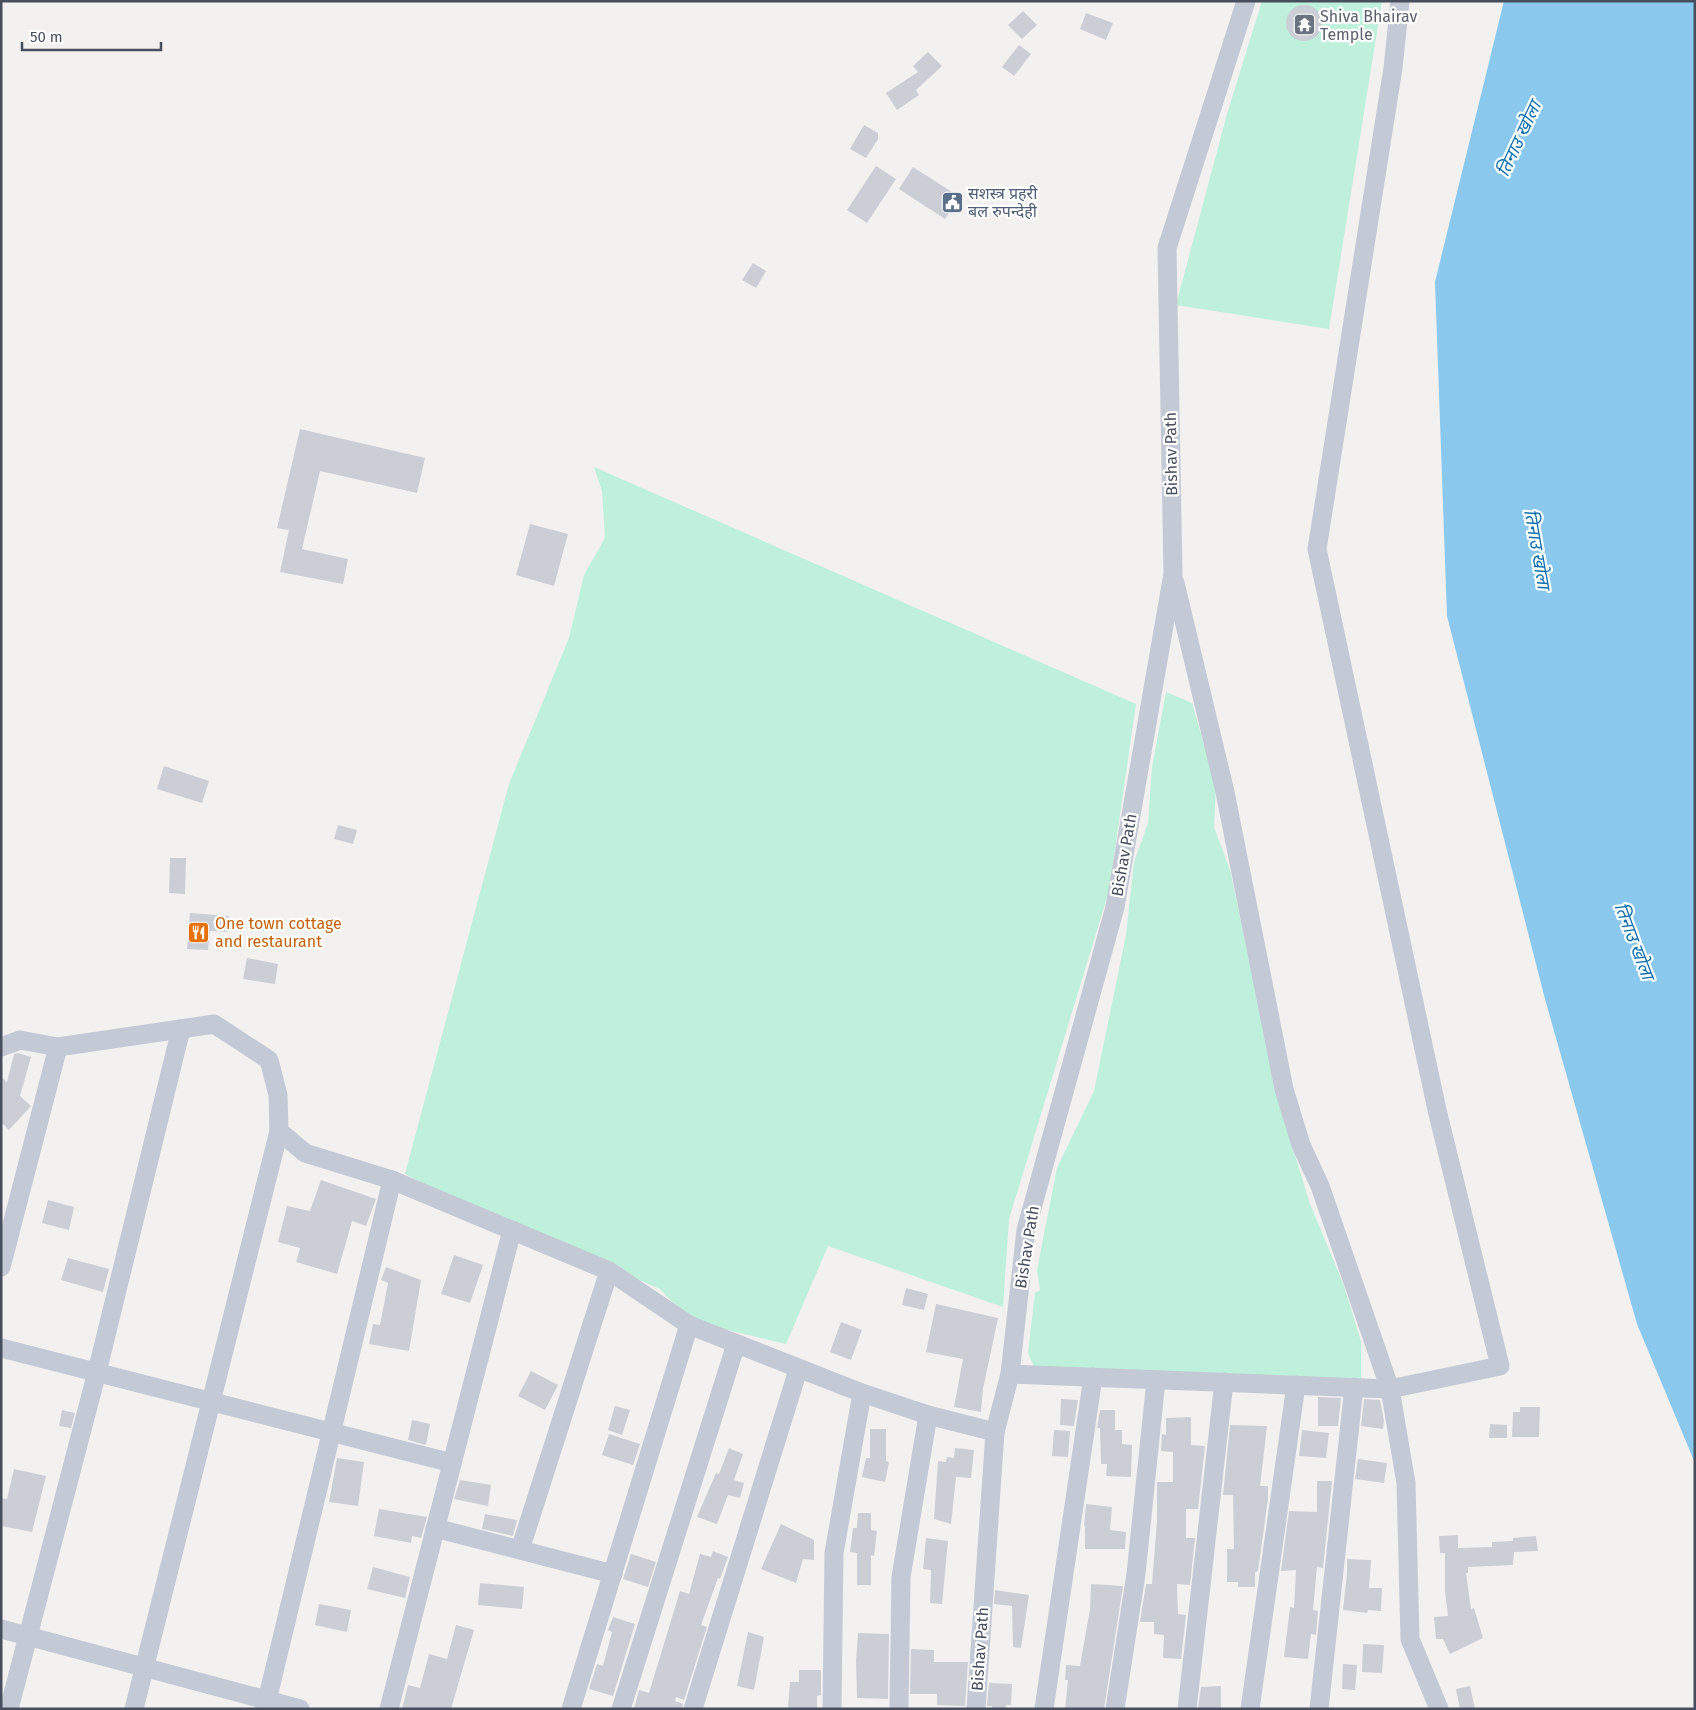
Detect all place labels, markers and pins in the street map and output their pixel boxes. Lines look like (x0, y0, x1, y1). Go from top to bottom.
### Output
place label: Shiva Bhairav Temple (1320, 7, 1418, 44)
temple icon: Shiva Bhairav Temple (1292, 13, 1316, 37)
place label: सशस्त्र प्रहरी बल रुपन्देही (968, 184, 1038, 221)
public building icon: सशस्त्र प्रहरी बल रुपन्देही (940, 190, 964, 214)
place label: One town cottage and restaurant (215, 914, 342, 951)
restaurant icon: One town cottage and restaurant (187, 920, 211, 944)

